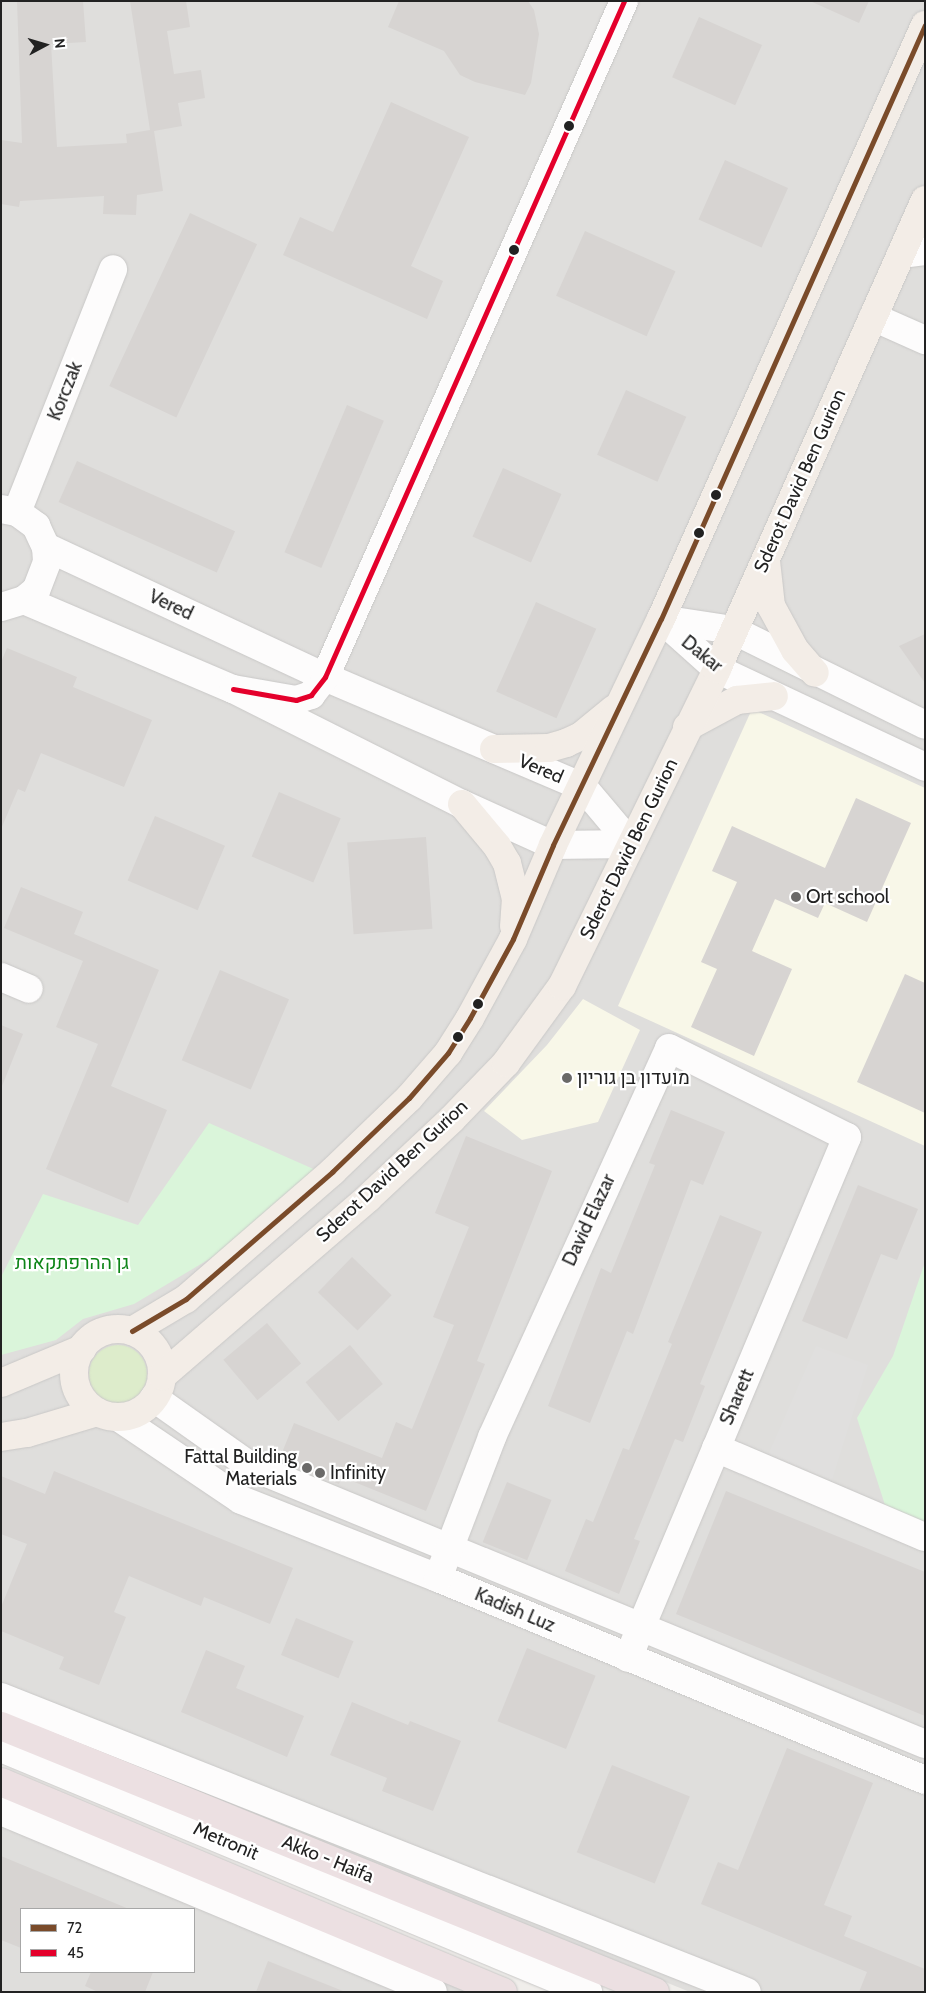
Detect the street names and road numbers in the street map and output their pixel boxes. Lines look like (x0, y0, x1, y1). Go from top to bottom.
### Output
street label: Korczak (43, 358, 87, 424)
street label: Sderot David Ben Gurion (749, 386, 851, 576)
street label: Vered (145, 585, 197, 625)
street label: Dakar (677, 631, 727, 677)
street label: Vered (515, 749, 567, 789)
street label: Sderot David Ben Gurion (575, 755, 683, 943)
street label: Sderot David Ben Gurion (312, 1095, 472, 1247)
street label: David Elazar (558, 1170, 620, 1270)
street label: Sharett (715, 1366, 759, 1428)
street label: Kadish Luz (471, 1583, 559, 1637)
street label: Metronit (190, 1817, 262, 1865)
street label: Akko - Haifa (279, 1830, 377, 1888)

